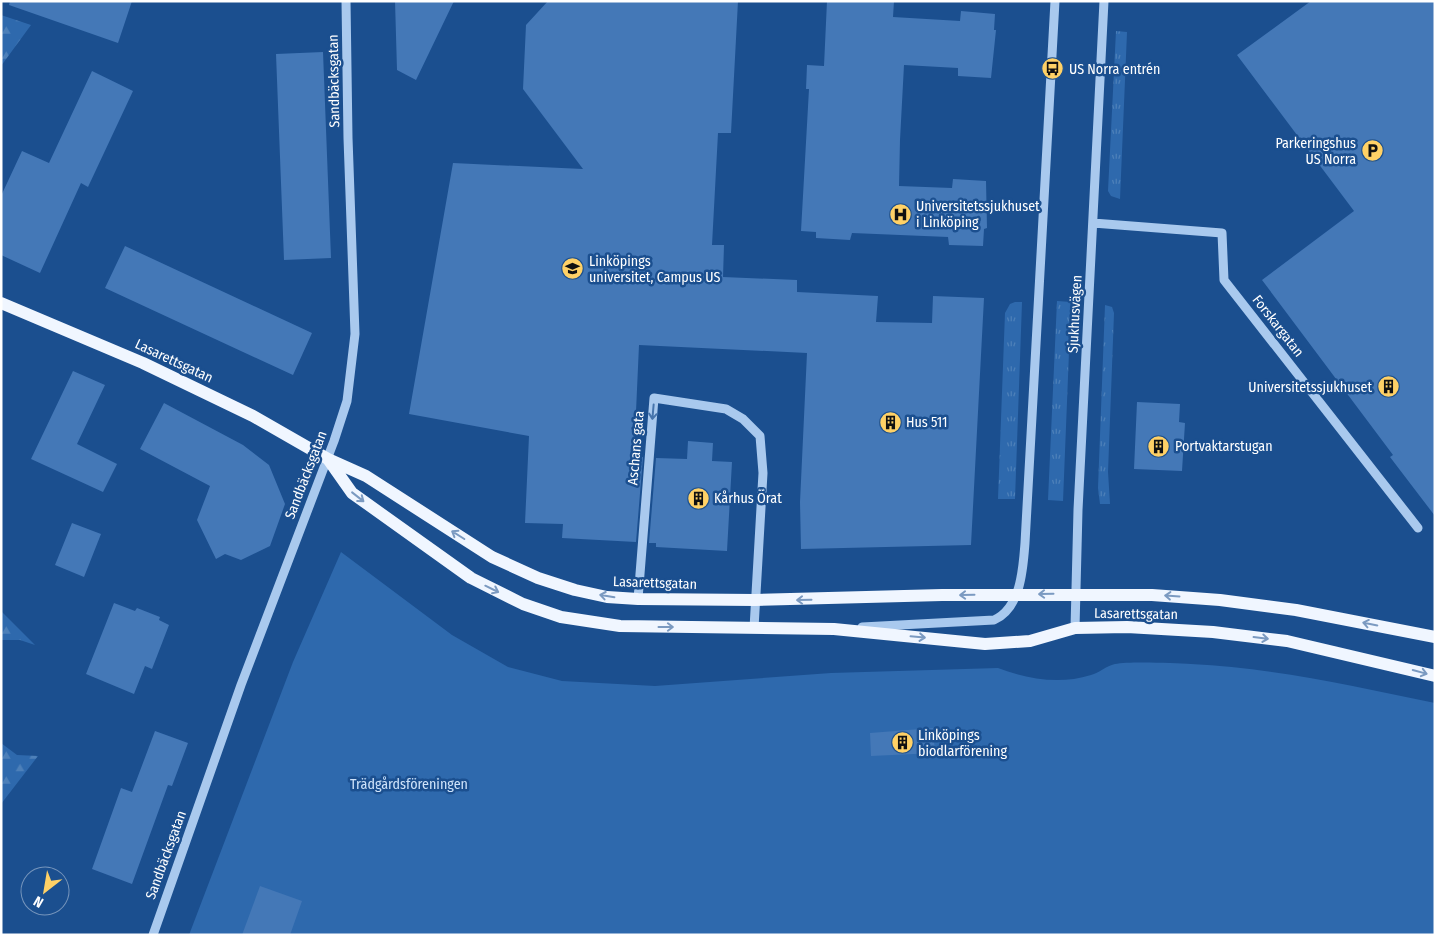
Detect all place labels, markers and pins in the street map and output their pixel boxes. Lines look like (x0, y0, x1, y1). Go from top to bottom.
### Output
bus stop icon: US Norra entrén (1041, 57, 1065, 81)
place label: US Norra entrén (1069, 61, 1160, 78)
place label: Parkeringshus US Norra (1275, 135, 1356, 168)
parking icon: Parkeringshus US Norra (1360, 139, 1384, 163)
place label: Universitetssjukhuset i Linköping (916, 198, 1040, 231)
hospital icon: Universitetssjukhuset i Linköping (888, 202, 912, 226)
place label: Linköpings universitet, Campus US (589, 253, 720, 286)
school or university icon: Linköpings universitet, Campus US (561, 257, 585, 281)
building icon: Universitetssjukhuset (1376, 375, 1400, 399)
place label: Universitetssjukhuset (1248, 379, 1372, 396)
building icon: Hus 511 (878, 410, 902, 434)
place label: Hus 511 (906, 414, 948, 431)
building icon: Portvaktarstugan (1147, 434, 1171, 458)
place label: Portvaktarstugan (1175, 438, 1273, 455)
building icon: Kårhus Örat (686, 486, 710, 510)
place label: Kårhus Örat (714, 489, 782, 507)
place label: Linköpings biodlarförening (918, 727, 1007, 760)
building icon: Linköpings biodlarförening (890, 731, 914, 755)

